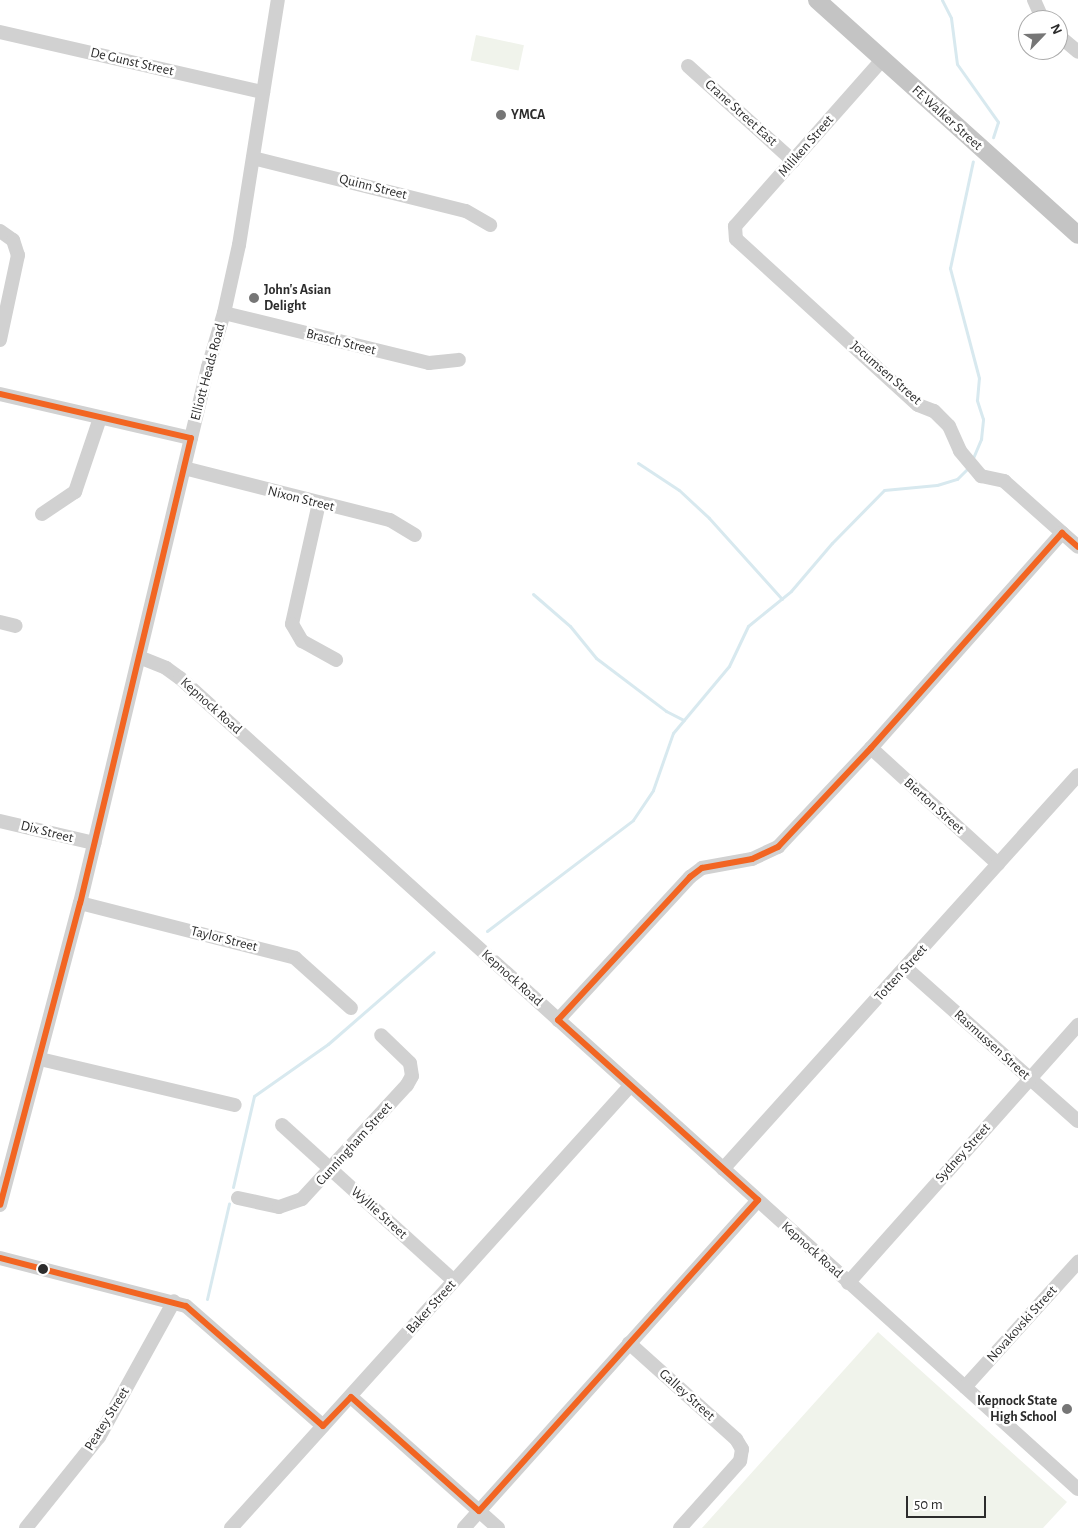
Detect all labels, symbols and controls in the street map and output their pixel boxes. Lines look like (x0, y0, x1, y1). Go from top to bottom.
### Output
north arrow (1018, 10, 1068, 60)
text: N (1047, 22, 1064, 37)
street label: De Gunst Street (89, 44, 175, 80)
street label: Crane Street East (701, 76, 781, 150)
street label: FE Walker Street (908, 82, 986, 154)
place label: YMCA (511, 107, 545, 123)
marker: YMCA (495, 109, 507, 121)
street label: Miliken Street (775, 112, 837, 180)
street label: Quinn Street (337, 170, 409, 204)
place label: John's Asian Delight (264, 282, 331, 314)
marker: John's Asian Delight (248, 292, 260, 304)
street label: Elliott Heads Road (187, 322, 229, 422)
street label: Brasch Street (304, 325, 378, 359)
street label: Jocumsen Street (847, 338, 925, 408)
street label: Nixon Street (266, 483, 336, 515)
street label: Kepnock Road (177, 674, 245, 738)
street label: Bierton Street (900, 775, 968, 837)
street label: Dix Street (19, 817, 75, 847)
street label: Taylor Street (189, 923, 259, 955)
street label: Totten Street (871, 941, 931, 1005)
street label: Kepnock Road (478, 946, 546, 1010)
street label: Rasmussen Street (950, 1006, 1034, 1084)
street label: Cunningham Street (312, 1099, 396, 1189)
street label: Sydney Street (932, 1120, 994, 1186)
street label: Wyllie Street (347, 1183, 411, 1243)
street label: Kepnock Road (778, 1218, 846, 1282)
unlabelled marker (38, 1264, 48, 1274)
street label: Baker Street (403, 1277, 459, 1337)
street label: Novakovski Street (983, 1282, 1061, 1366)
street label: Galley Street (656, 1366, 718, 1424)
street label: Peatey Street (81, 1384, 133, 1454)
place label: Kepnock State High School (977, 1393, 1057, 1425)
marker: Kepnock State High School (1061, 1403, 1073, 1415)
scale bar (908, 1486, 988, 1518)
text: 50 m (914, 1497, 943, 1512)

